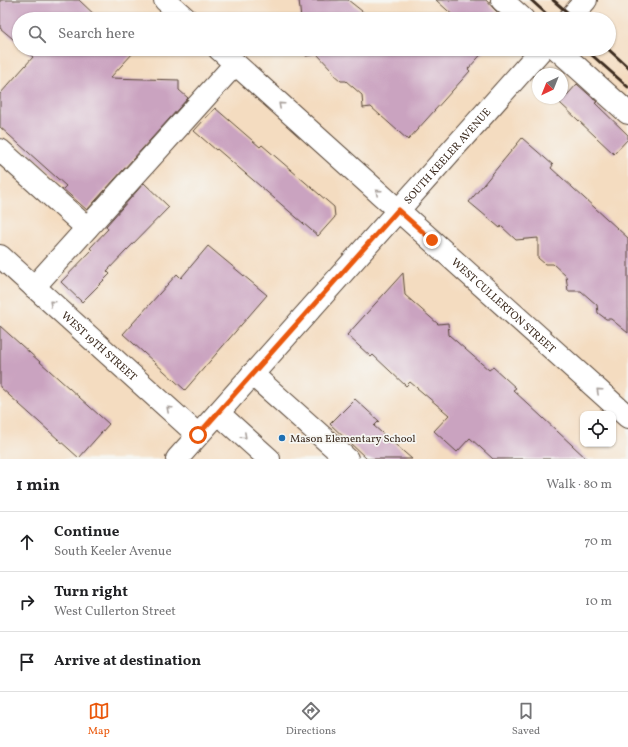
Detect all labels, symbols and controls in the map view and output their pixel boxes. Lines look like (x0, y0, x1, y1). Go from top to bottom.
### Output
search box (12, 12, 616, 56)
icon: search (26, 23, 48, 45)
text: Search here (58, 24, 135, 45)
north arrow (532, 68, 568, 104)
one-way arrow (278, 102, 286, 109)
street label: SOUTH KEELER AVENUE (401, 105, 495, 208)
one-way arrow (375, 189, 382, 196)
route end (423, 231, 441, 249)
street label: WEST CULLERTON STREET (447, 255, 559, 358)
one-way arrow (49, 300, 57, 308)
street label: WEST 19TH STREET (57, 309, 140, 385)
one-way arrow (596, 388, 604, 396)
one-way arrow (166, 406, 174, 413)
map controls (580, 411, 616, 447)
button: locate (580, 411, 616, 447)
route start (189, 426, 207, 444)
one-way arrow (239, 431, 246, 438)
place label: Mason Elementary School (290, 432, 416, 447)
marker: Mason Elementary School (277, 433, 287, 443)
text: 1 min (16, 474, 60, 497)
text: Walk · 80 m (546, 476, 612, 494)
text: Continue (54, 522, 119, 543)
icon: ahead (16, 531, 38, 553)
text: 70 m (584, 533, 612, 551)
text: South Keeler Avenue (54, 543, 172, 561)
text: Turn right (54, 582, 128, 603)
icon: right (16, 591, 38, 613)
text: 10 m (585, 593, 612, 611)
text: West Cullerton Street (54, 603, 176, 621)
icon: arrive (16, 651, 38, 673)
text: Arrive at destination (54, 651, 201, 672)
tab: Map (88, 700, 110, 739)
tab: Directions (286, 700, 336, 739)
tab: Saved (512, 700, 540, 739)

